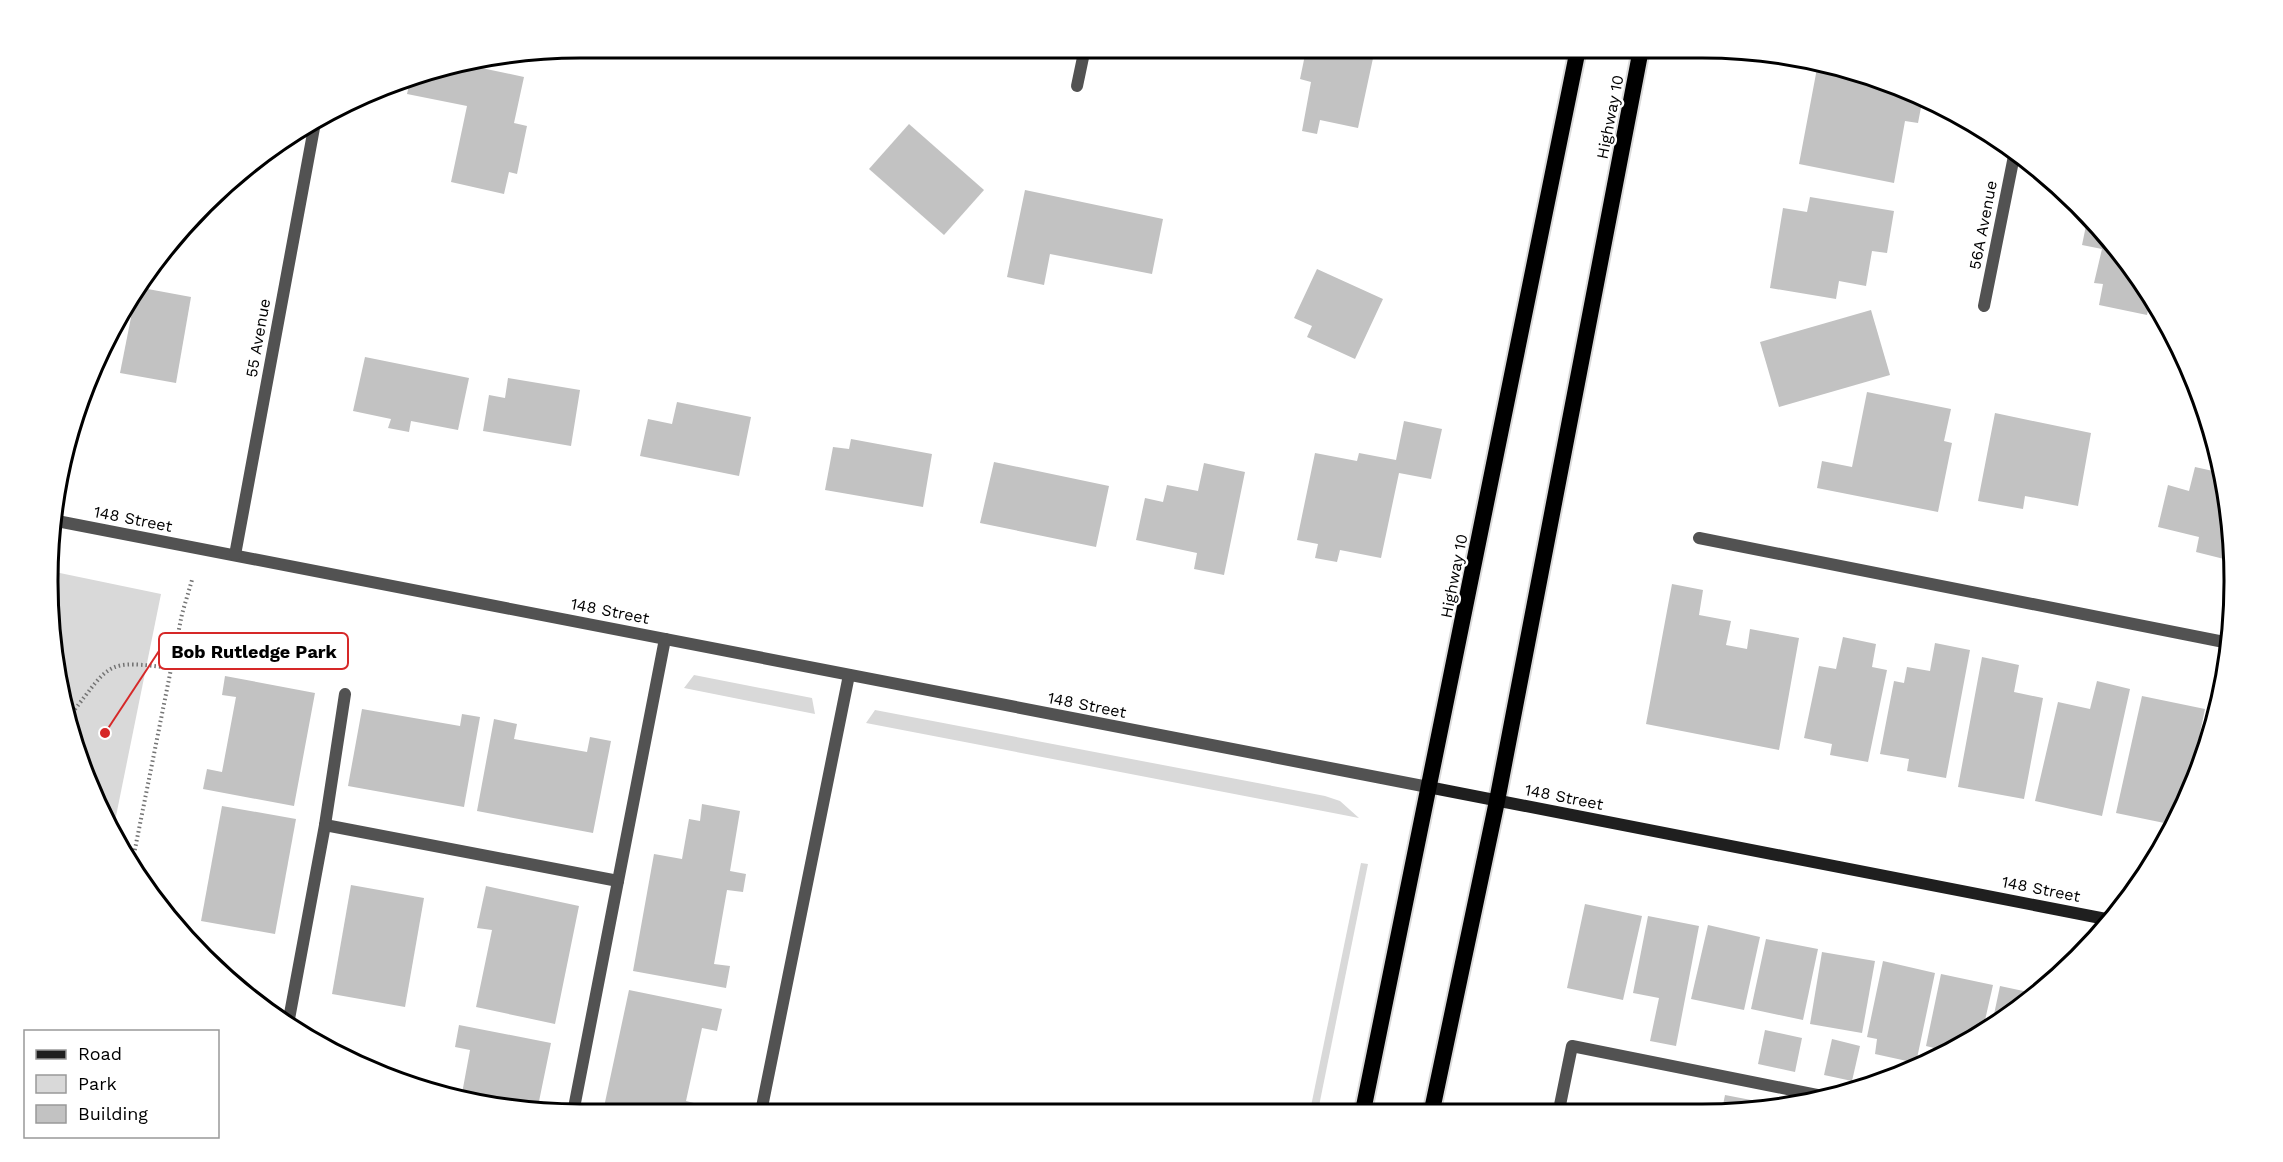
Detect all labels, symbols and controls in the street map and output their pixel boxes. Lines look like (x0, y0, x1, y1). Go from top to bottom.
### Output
street label: Highway 10 (1593, 73, 1627, 161)
street label: 56A Avenue (1965, 179, 2001, 271)
street label: 55 Avenue (242, 297, 274, 379)
street label: 148 Street (92, 502, 174, 536)
street label: Highway 10 (1437, 532, 1471, 620)
street label: 148 Street (569, 594, 651, 628)
callout: Bob Rutledge Park (159, 633, 348, 669)
text: Bob Rutledge Park (171, 641, 338, 662)
street label: 148 Street (1046, 688, 1128, 722)
street label: 148 Street (1523, 780, 1605, 814)
street label: 148 Street (2000, 872, 2082, 906)
legend (24, 1030, 219, 1138)
text: Road (78, 1043, 122, 1064)
text: Park (78, 1073, 117, 1094)
text: Building (78, 1103, 148, 1124)

